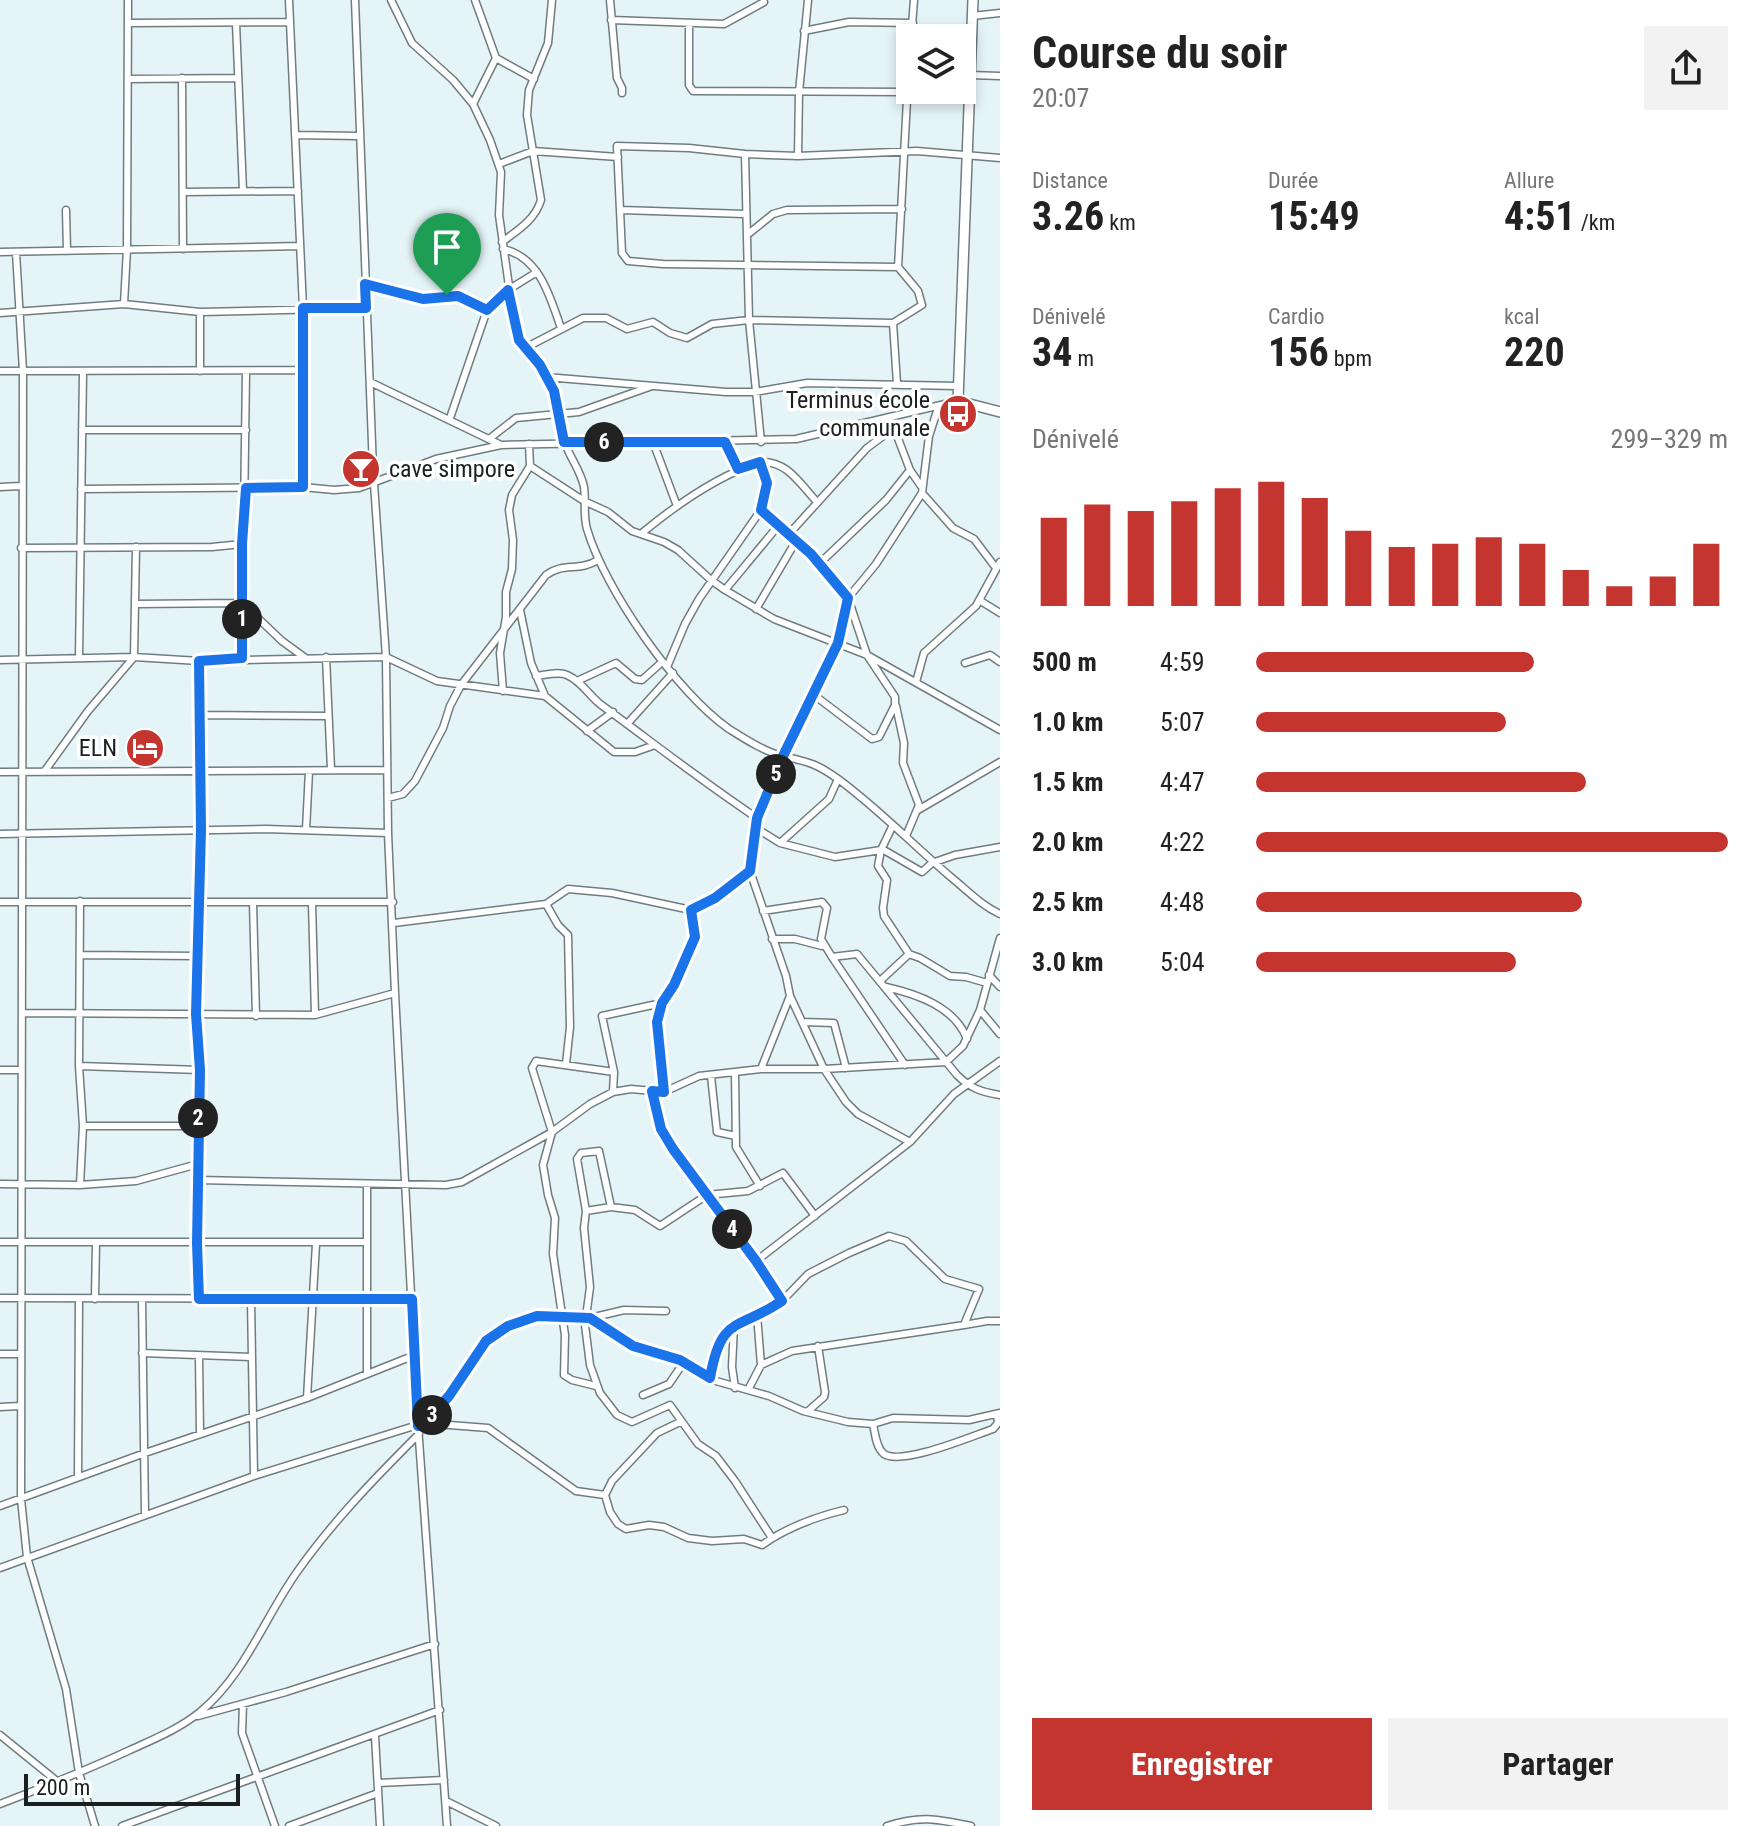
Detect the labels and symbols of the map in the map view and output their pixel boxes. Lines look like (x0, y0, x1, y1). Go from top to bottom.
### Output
pin (413, 213, 481, 295)
place label: Terminus école communale (786, 386, 930, 442)
bus stop icon: Terminus école communale (937, 393, 979, 435)
pin: 6 (584, 422, 624, 462)
bar icon: cave simpore (340, 448, 382, 490)
place label: cave simpore (389, 455, 515, 483)
pin: 1 (222, 599, 262, 639)
hotel icon: ELN (124, 727, 166, 769)
place label: ELN (79, 734, 117, 762)
pin: 5 (756, 754, 796, 794)
pin: 2 (178, 1098, 218, 1138)
pin: 4 (712, 1209, 752, 1249)
pin: 3 (412, 1395, 452, 1435)
scale bar (24, 1770, 240, 1806)

